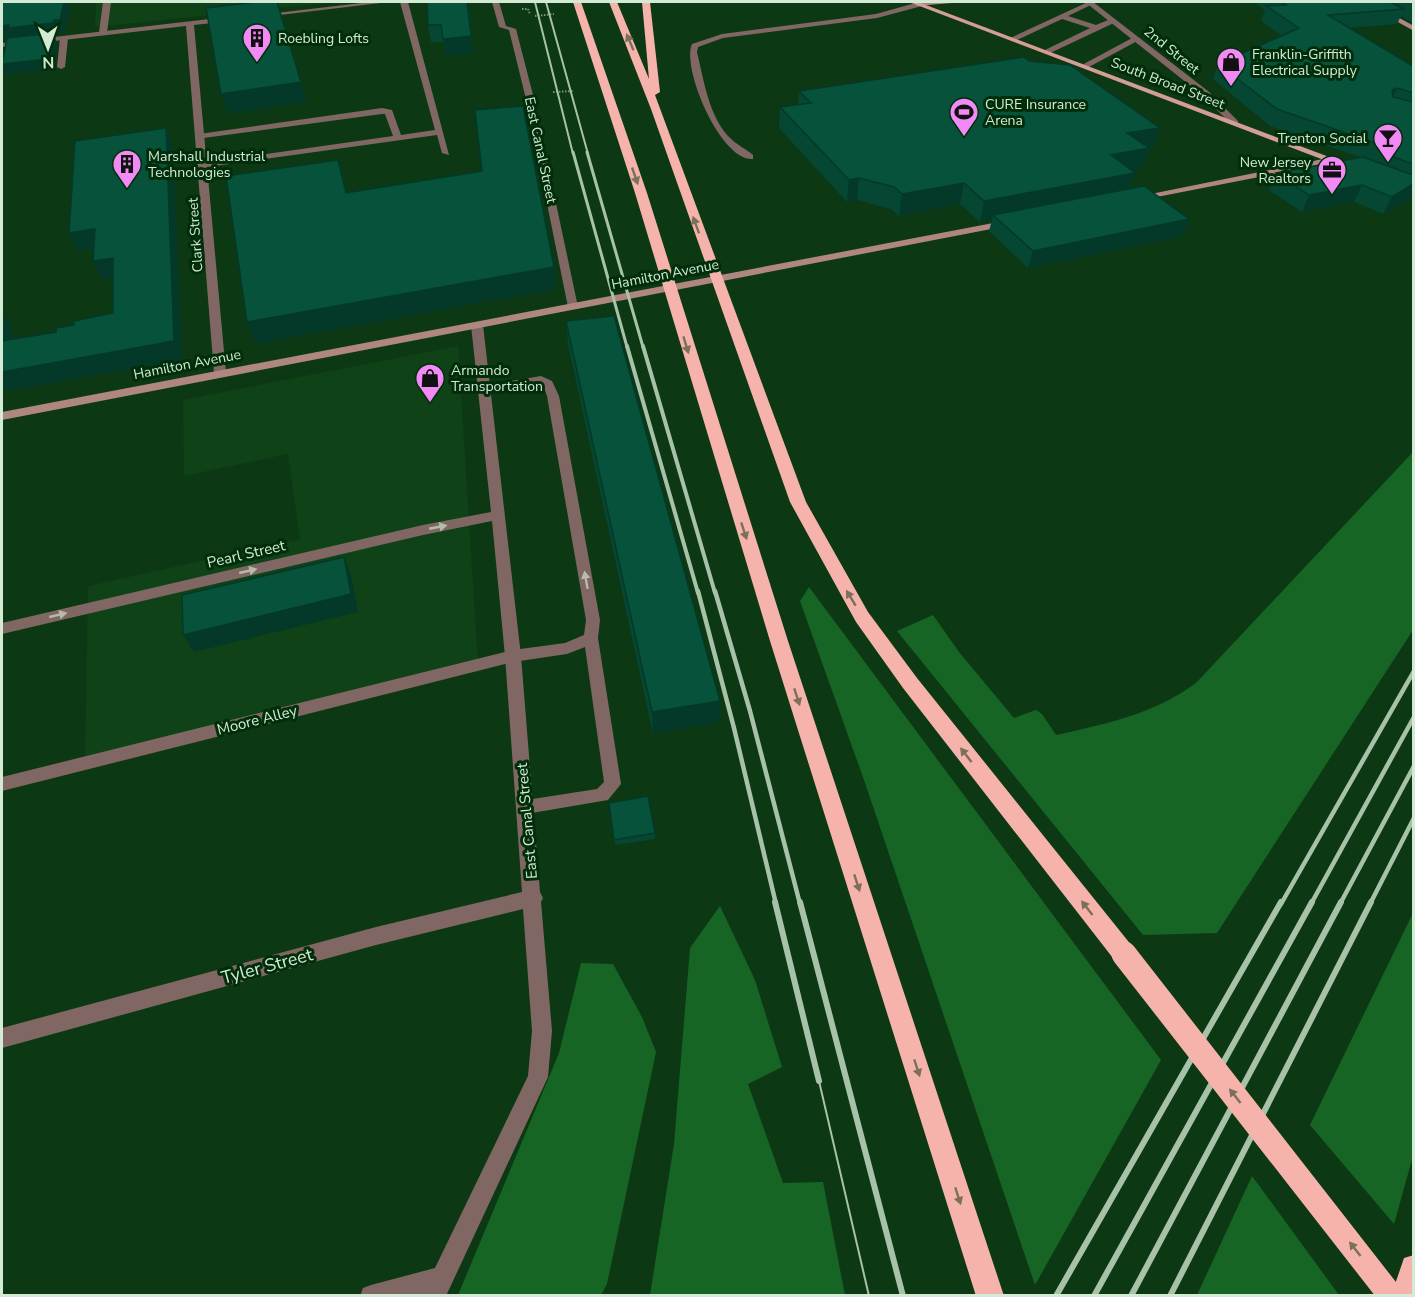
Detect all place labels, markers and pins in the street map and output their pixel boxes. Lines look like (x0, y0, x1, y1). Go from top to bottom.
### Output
building icon: Roebling Lofts (241, 22, 273, 64)
place label: Roebling Lofts (278, 29, 369, 48)
place label: Franklin-Griffith Electrical Supply (1252, 45, 1358, 80)
shop icon: Franklin-Griffith Electrical Supply (1215, 46, 1247, 88)
place label: CURE Insurance Arena (985, 95, 1086, 130)
sports icon: CURE Insurance Arena (948, 96, 980, 138)
bar icon: Trenton Social (1372, 122, 1404, 164)
place label: Trenton Social (1277, 129, 1368, 148)
place label: Marshall Industrial Technologies (148, 147, 266, 182)
building icon: Marshall Industrial Technologies (111, 148, 143, 190)
place label: New Jersey Realtors (1240, 153, 1312, 188)
office icon: New Jersey Realtors (1316, 154, 1348, 196)
place label: Armando Transportation (451, 361, 543, 396)
shop icon: Armando Transportation (414, 362, 446, 404)

